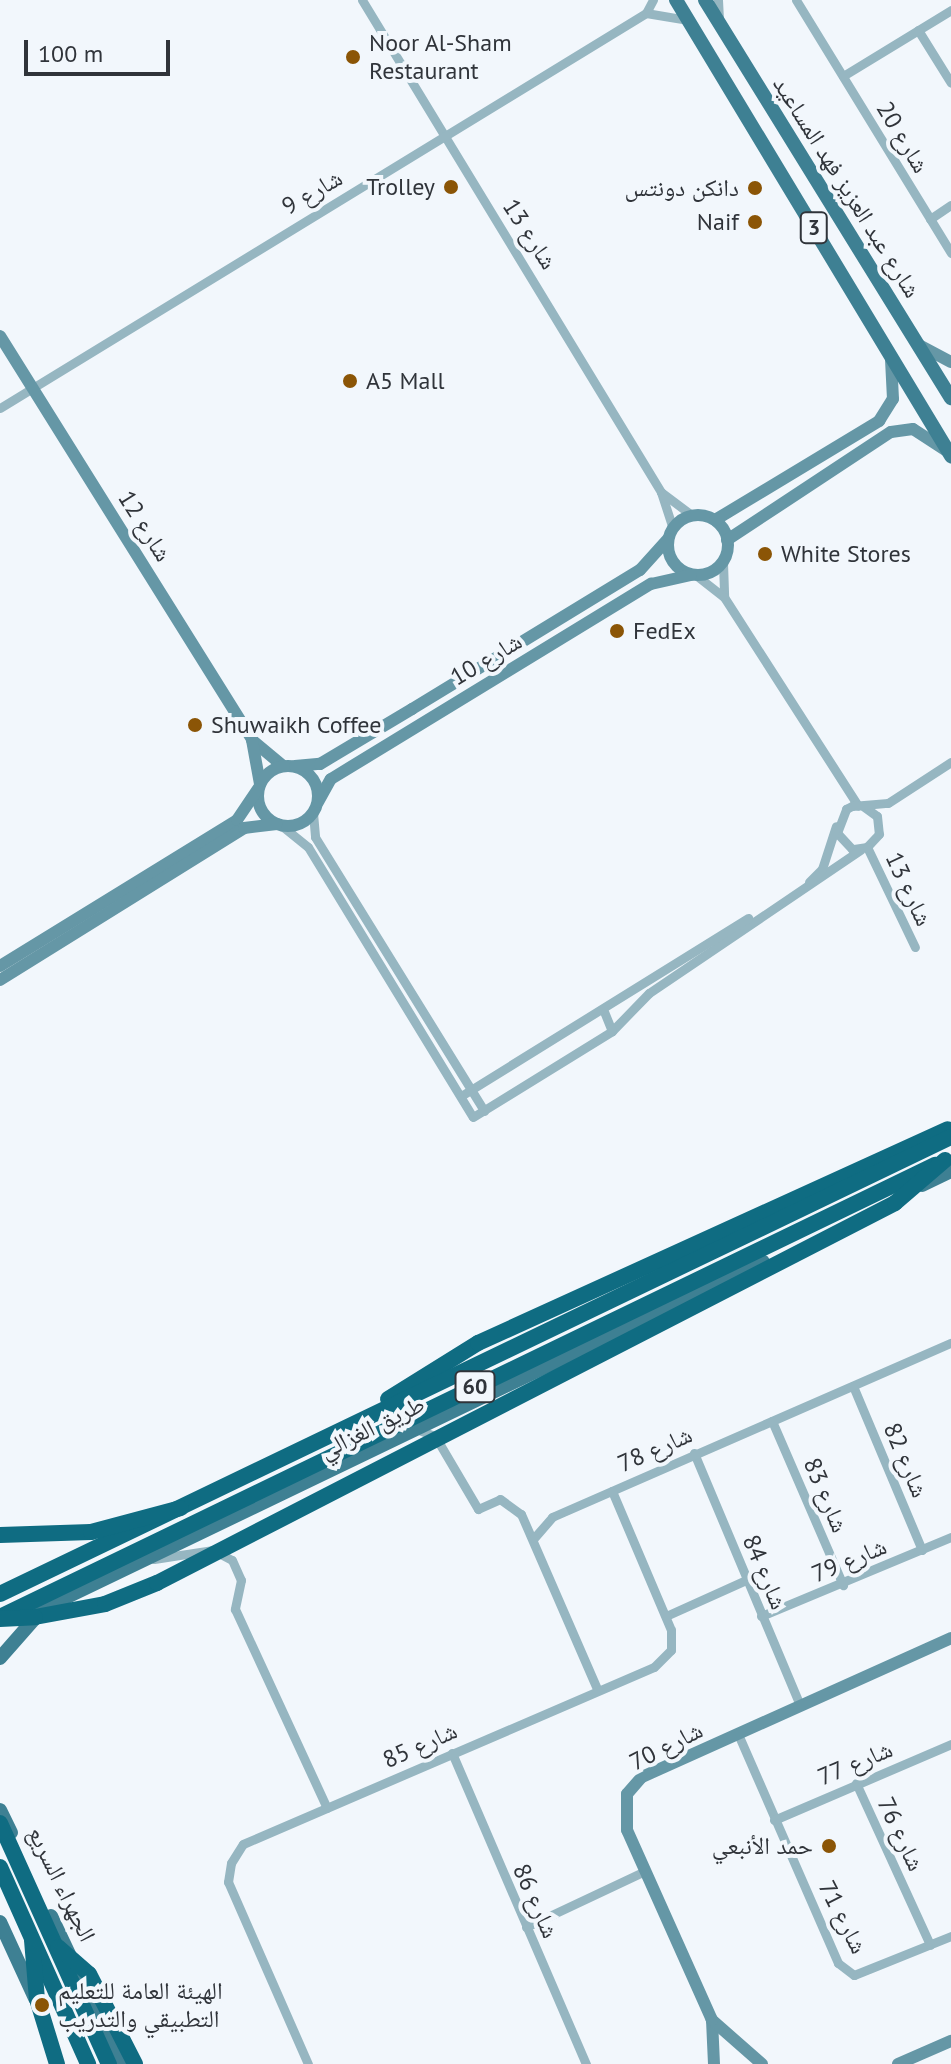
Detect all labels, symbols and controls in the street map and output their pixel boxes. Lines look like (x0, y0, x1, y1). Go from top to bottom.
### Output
scale bar (28, 24, 174, 74)
place label: Noor Al-Sham Restaurant (369, 29, 512, 85)
text: 100 m (38, 38, 103, 69)
marker: Noor Al-Sham Restaurant (344, 48, 362, 66)
street label: شارع عبد العزيز فهد المساعيد (767, 71, 927, 303)
street label: شارع 20 (871, 96, 935, 178)
street label: شارع 9 (277, 163, 347, 221)
place label: Trolley (366, 173, 435, 201)
place label: دانكن دونتس (624, 174, 739, 202)
marker: Trolley (442, 178, 460, 196)
marker: دانكن دونتس (746, 179, 764, 197)
street label: شارع 13 (497, 193, 563, 275)
place label: Naif (697, 208, 739, 236)
road number: 3 (798, 210, 830, 246)
marker: Naif (746, 213, 764, 231)
place label: A5 Mall (366, 367, 444, 395)
marker: A5 Mall (341, 372, 359, 390)
street label: شارع 12 (112, 485, 178, 567)
place label: White Stores (781, 540, 911, 568)
marker: White Stores (756, 545, 774, 563)
place label: FedEx (633, 617, 696, 645)
marker: FedEx (608, 622, 626, 640)
street label: شارع 10 (445, 627, 527, 691)
place label: Shuwaikh Coffee (211, 711, 381, 739)
marker: Shuwaikh Coffee (186, 716, 204, 734)
street label: شارع 13 (879, 847, 939, 931)
road number: 60 (453, 1369, 497, 1405)
street label: طريق الغزالي (315, 1389, 429, 1465)
street label: شارع 82 (877, 1418, 935, 1502)
street label: شارع 78 (613, 1420, 697, 1478)
street label: شارع 83 (797, 1453, 855, 1537)
street label: شارع 84 (736, 1530, 794, 1614)
street label: شارع 79 (807, 1531, 891, 1589)
street label: شارع 70 (625, 1715, 707, 1777)
street label: شارع 85 (378, 1716, 462, 1774)
street label: شارع 77 (813, 1734, 897, 1792)
street label: شارع 76 (871, 1792, 931, 1876)
street label: الجهراء السريع (22, 1822, 102, 1946)
place label: حمد الأنبعي (712, 1832, 813, 1860)
marker: حمد الأنبعي (820, 1837, 838, 1855)
street label: شارع 86 (507, 1859, 565, 1943)
street label: شارع 71 (812, 1876, 874, 1958)
place label: الهيئة العامة للتعليم التطبيقي والتدريب (58, 1977, 223, 2033)
marker: الهيئة العامة للتعليم التطبيقي والتدريب (33, 1996, 51, 2014)

